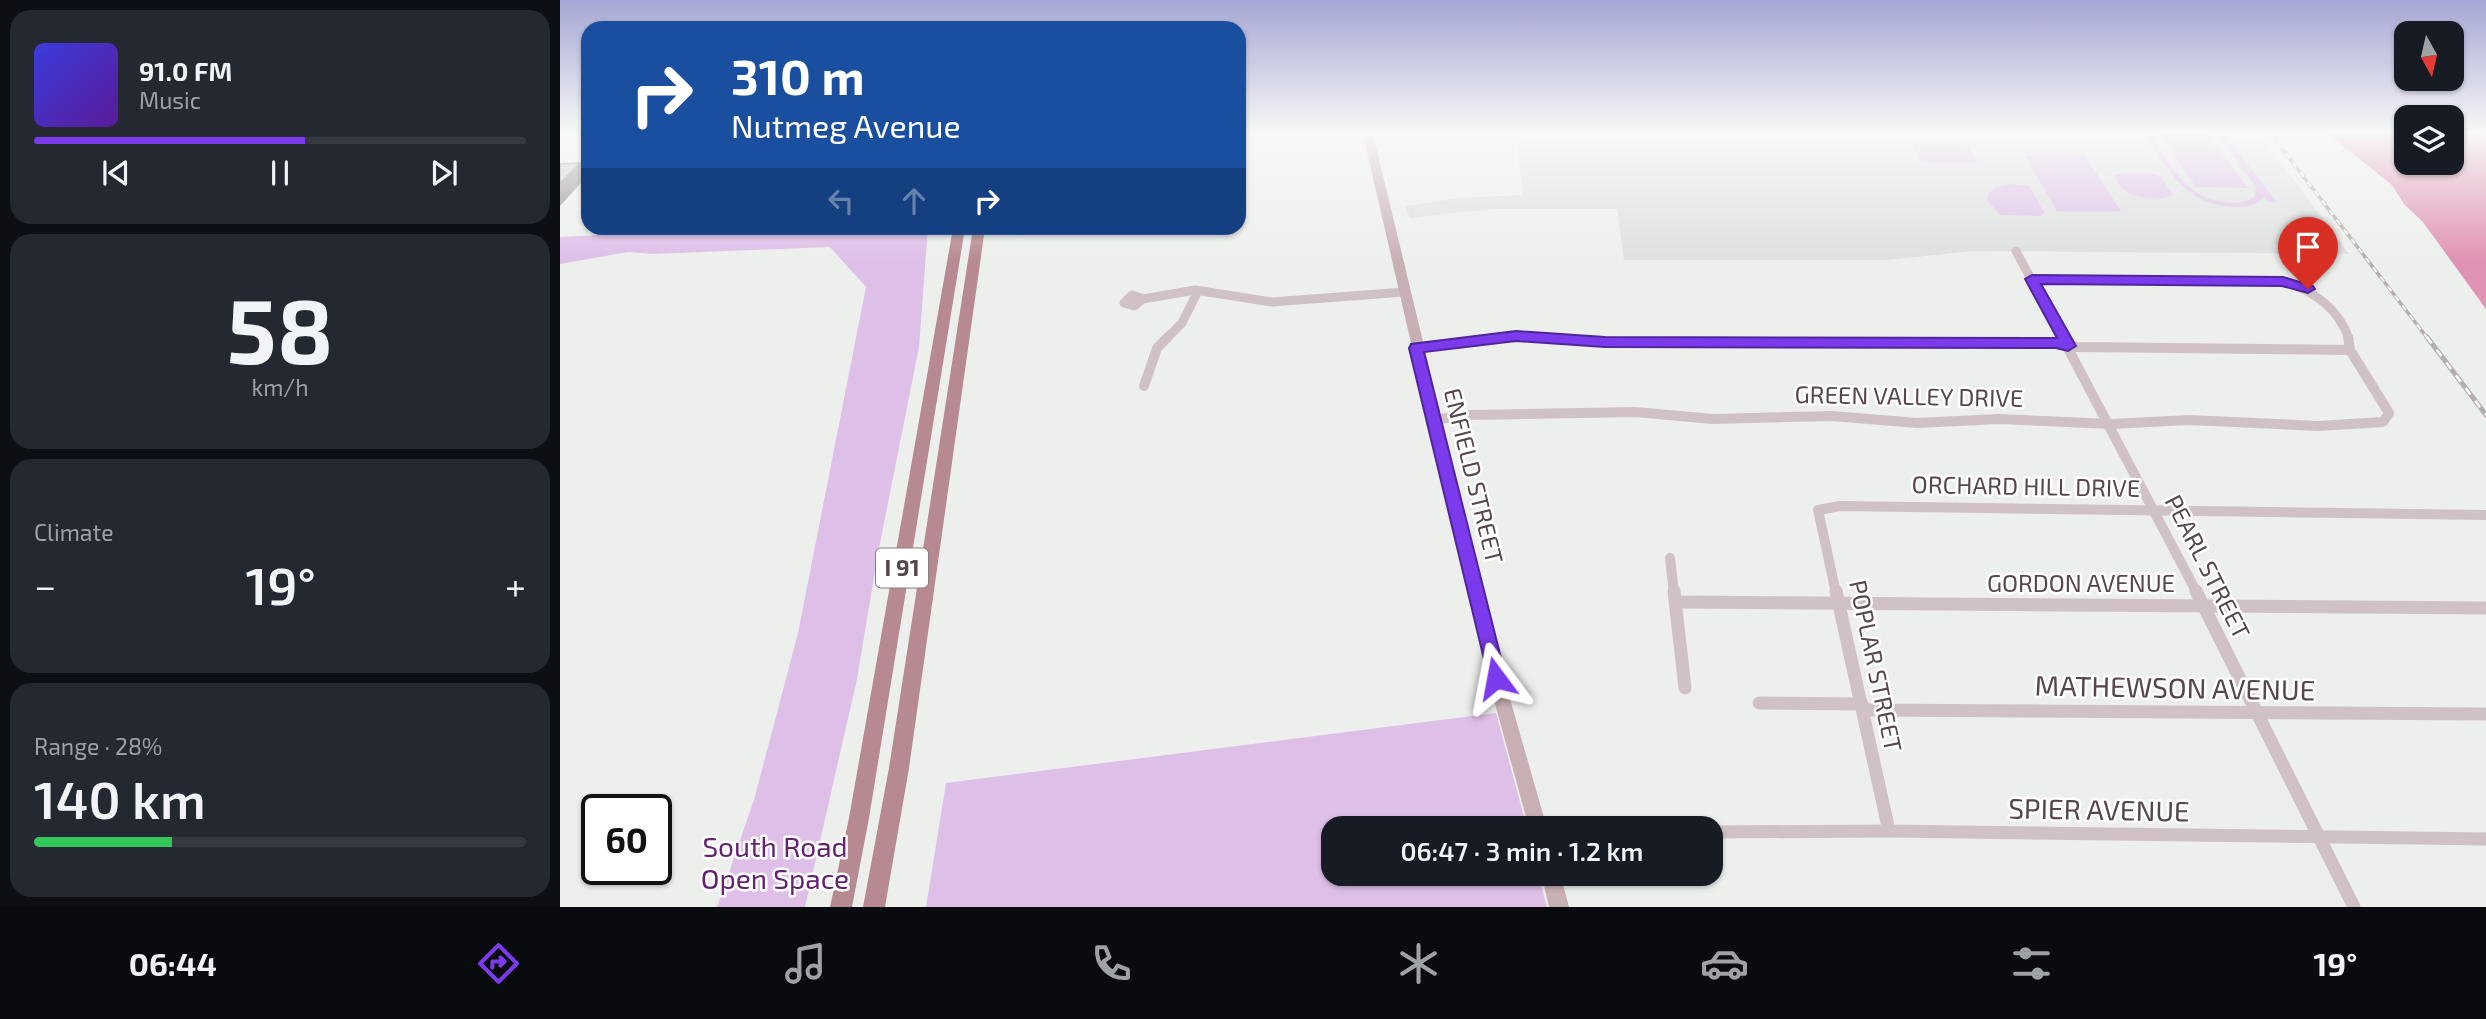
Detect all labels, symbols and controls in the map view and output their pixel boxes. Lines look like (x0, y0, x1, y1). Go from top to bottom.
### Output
north arrow (2394, 21, 2464, 91)
map controls (2394, 21, 2464, 175)
text: 310 m (731, 46, 865, 105)
icon: right (616, 49, 707, 140)
text: 91.0 FM (139, 55, 232, 86)
text: Music (139, 86, 201, 114)
button: layers (2394, 105, 2464, 175)
text: Nutmeg Avenue (731, 106, 961, 144)
icon: previous (97, 154, 135, 192)
icon: pause (261, 154, 299, 192)
icon: next (425, 154, 463, 192)
icon: left (822, 182, 860, 220)
icon: ahead (895, 182, 933, 220)
icon: right (968, 182, 1006, 220)
pin (2278, 217, 2338, 289)
icon: arrive (2289, 228, 2327, 266)
text: 58 (227, 273, 333, 382)
text: km/h (251, 373, 309, 401)
street label: GREEN VALLEY DRIVE (1794, 379, 2024, 412)
street label: ENFIELD STREET (1439, 385, 1510, 566)
street label: ORCHARD HILL DRIVE (1912, 469, 2141, 502)
street label: PEARL STREET (2160, 490, 2257, 643)
text: Climate (34, 518, 114, 546)
road number: I 91 (876, 548, 928, 588)
text: 19° (245, 553, 316, 615)
text: − (34, 562, 56, 608)
text: + (505, 562, 526, 608)
street label: GORDON AVENUE (1987, 568, 2175, 597)
street label: POPLAR STREET (1844, 577, 1909, 754)
position arrow (1459, 641, 1533, 715)
street label: MATHEWSON AVENUE (2034, 668, 2316, 706)
text: Range · 28% (34, 732, 162, 760)
text: 140 km (34, 767, 206, 829)
street label: SPIER AVENUE (2008, 790, 2190, 828)
speed limit sign: 60 (581, 794, 672, 885)
park label: South Road Open Space (701, 829, 849, 895)
text: 06:47 · 3 min · 1.2 km (1401, 835, 1643, 866)
icon: directions (474, 939, 523, 988)
icon: music (781, 939, 830, 988)
icon: phone (1087, 939, 1136, 988)
icon: climate (1394, 939, 1443, 988)
icon: car (1700, 939, 1749, 988)
icon: filters (2007, 939, 2056, 988)
text: 06:44 (129, 944, 217, 982)
text: 19° (2313, 944, 2357, 982)

